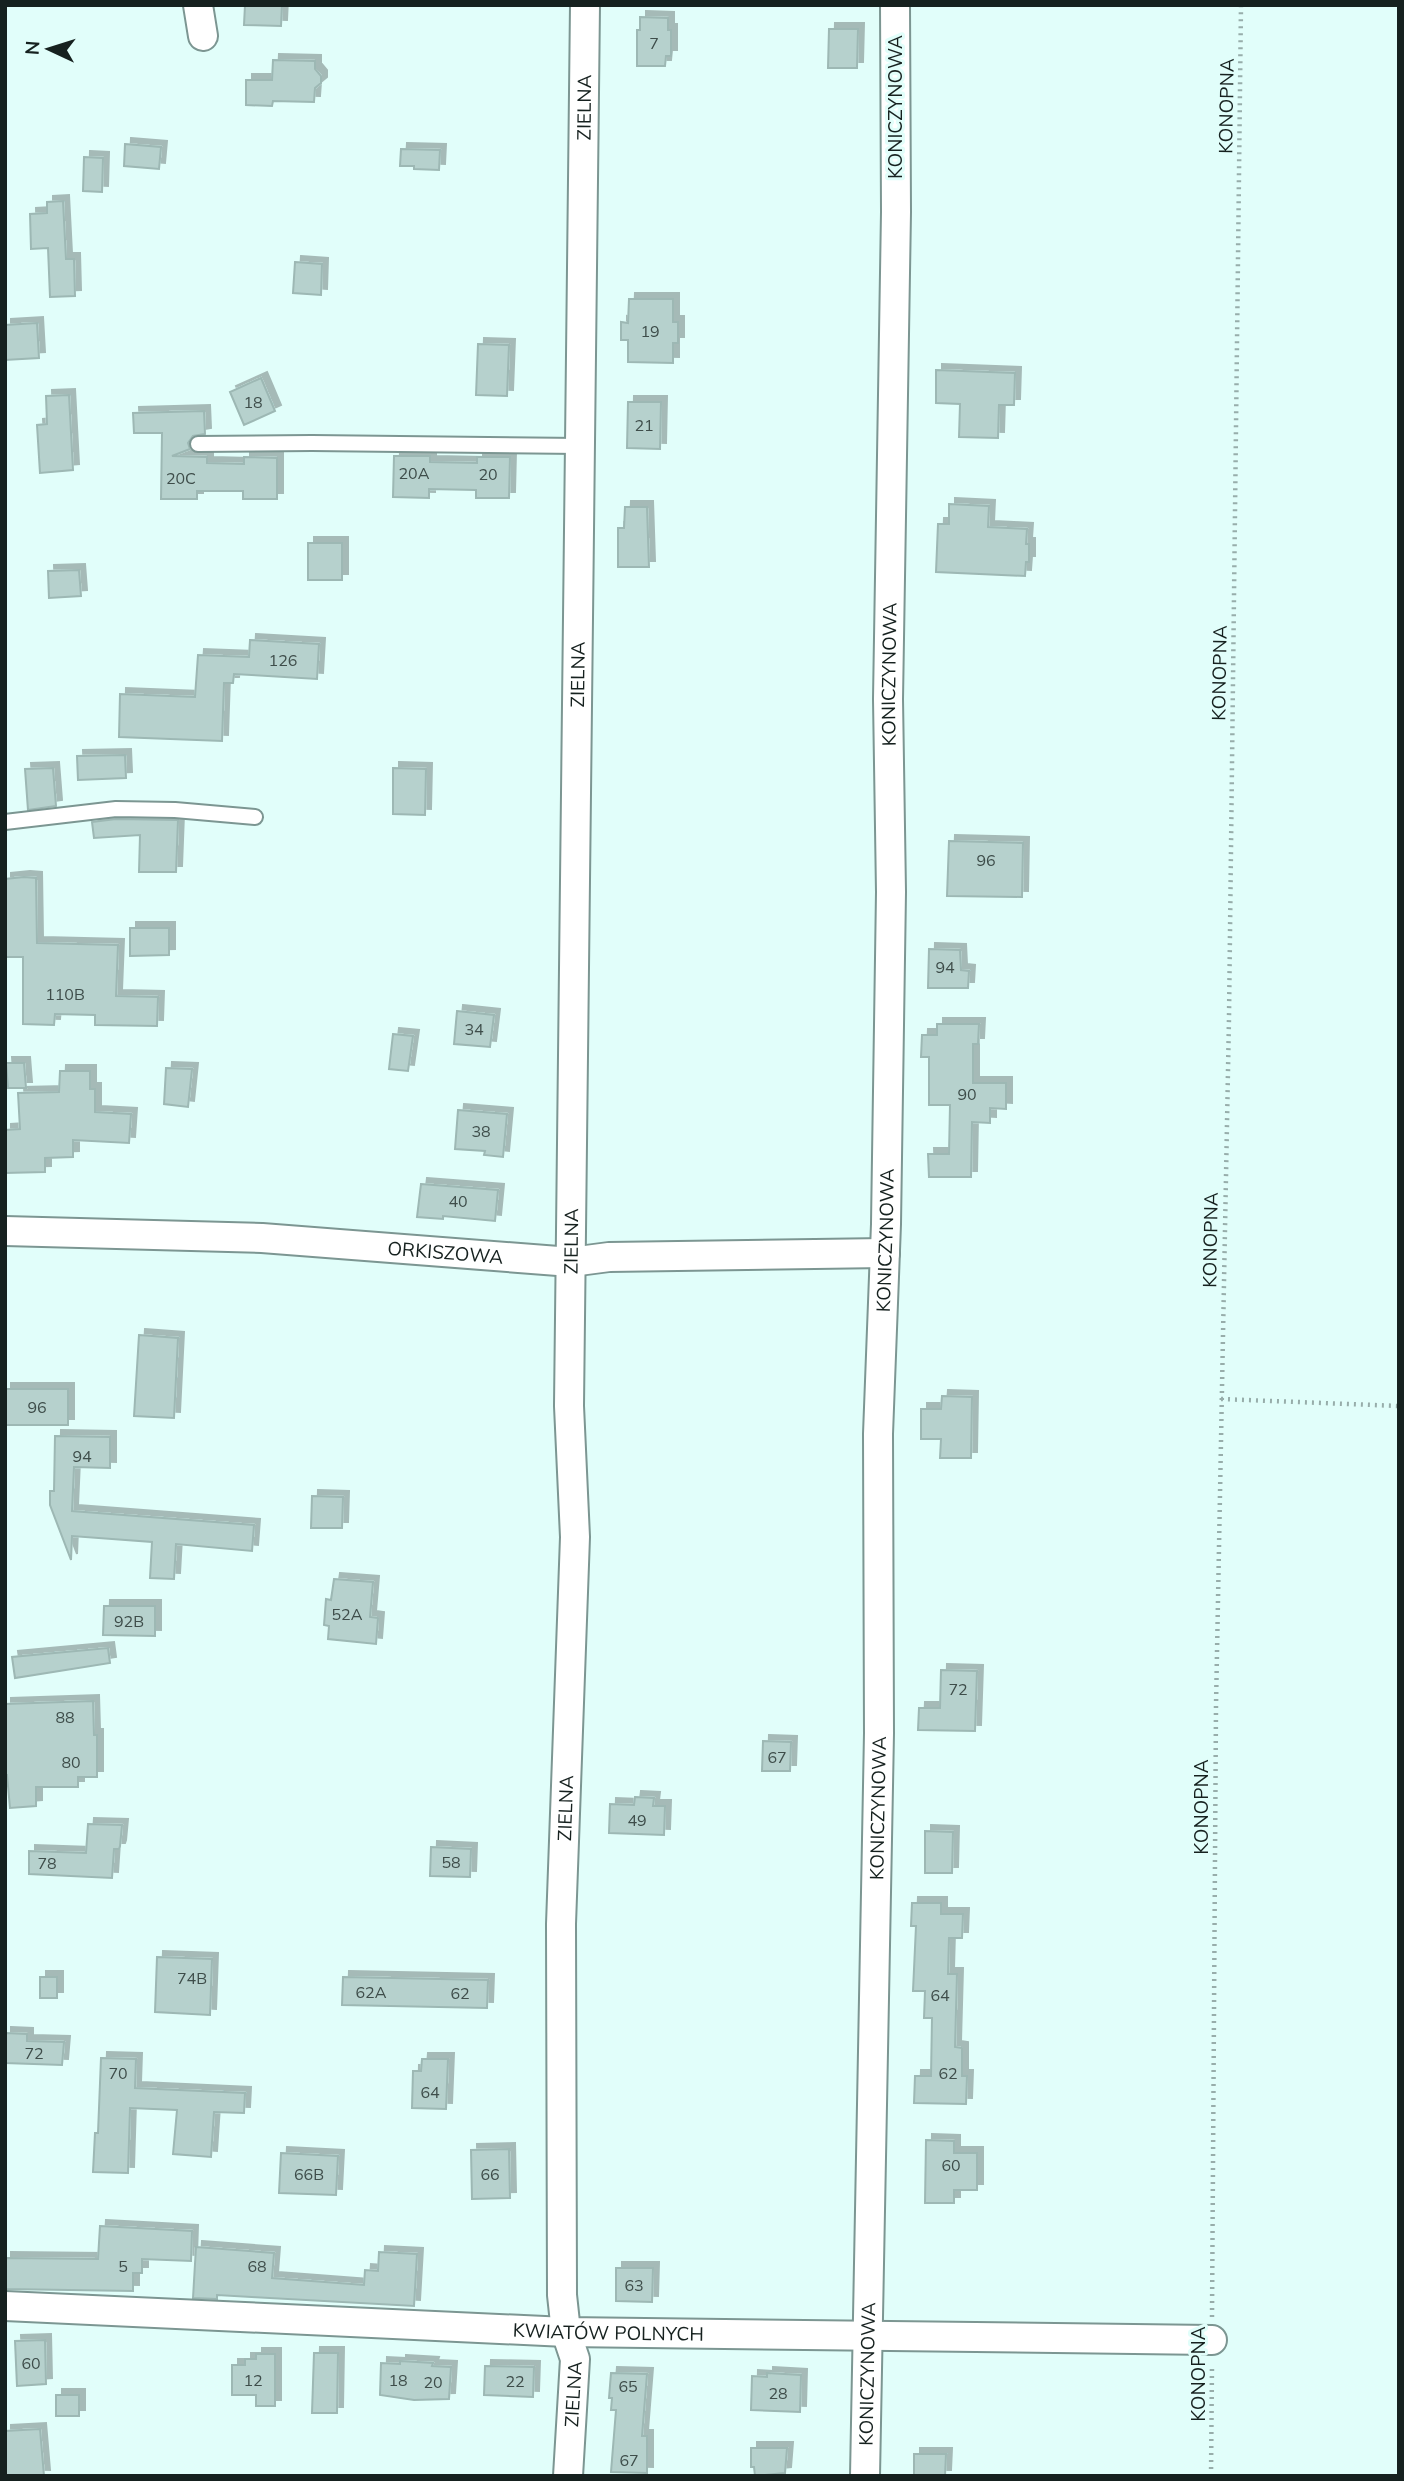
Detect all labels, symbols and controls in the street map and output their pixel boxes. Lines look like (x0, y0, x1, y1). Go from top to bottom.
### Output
north arrow (14, 14, 84, 84)
house number: 7 (649, 33, 659, 53)
street label: KONICZYNOWA (883, 35, 907, 179)
text: N (20, 40, 45, 56)
street label: KONOPNA (1213, 58, 1239, 154)
street label: ZIELNA (571, 74, 596, 140)
house number: 19 (640, 321, 660, 341)
house number: 18 (243, 392, 263, 412)
house number: 21 (634, 415, 654, 435)
house number: 20A (399, 463, 430, 483)
house number: 20 (478, 464, 498, 484)
house number: 20C (166, 468, 196, 488)
street label: KONICZYNOWA (876, 602, 902, 746)
street label: KONOPNA (1206, 625, 1232, 721)
street label: ZIELNA (565, 641, 590, 707)
house number: 126 (269, 650, 297, 670)
house number: 96 (976, 850, 996, 870)
house number: 94 (935, 957, 955, 977)
house number: 110B (45, 984, 85, 1004)
house number: 34 (464, 1019, 484, 1039)
house number: 90 (957, 1084, 977, 1104)
house number: 38 (471, 1121, 491, 1141)
street label: KONICZYNOWA (871, 1168, 899, 1313)
house number: 40 (448, 1191, 468, 1211)
street label: KONOPNA (1197, 1192, 1223, 1288)
street label: ZIELNA (559, 1208, 583, 1274)
street label: ORKISZOWA (387, 1236, 504, 1269)
house number: 96 (27, 1397, 47, 1417)
house number: 94 (72, 1446, 92, 1466)
house number: 52A (332, 1604, 363, 1624)
house number: 92B (114, 1611, 144, 1631)
house number: 72 (948, 1679, 968, 1699)
house number: 88 (55, 1707, 75, 1727)
street label: KONICZYNOWA (864, 1736, 891, 1880)
house number: 67 (767, 1747, 787, 1767)
house number: 80 (61, 1752, 81, 1772)
street label: KONOPNA (1189, 1759, 1213, 1855)
street label: ZIELNA (552, 1775, 578, 1841)
house number: 49 (627, 1810, 647, 1830)
house number: 58 (441, 1852, 461, 1872)
house number: 78 (37, 1853, 57, 1873)
house number: 74B (177, 1968, 207, 1988)
house number: 62A (356, 1982, 387, 2002)
house number: 62 (450, 1983, 470, 2003)
house number: 64 (930, 1985, 950, 2005)
house number: 72 (24, 2043, 44, 2063)
house number: 70 (108, 2063, 128, 2083)
house number: 62 (938, 2063, 958, 2083)
house number: 64 (420, 2082, 440, 2102)
house number: 60 (941, 2155, 961, 2175)
house number: 66B (294, 2164, 324, 2184)
house number: 66 (480, 2164, 500, 2184)
house number: 5 (118, 2256, 128, 2276)
house number: 68 (247, 2256, 267, 2276)
house number: 63 (624, 2275, 644, 2295)
street label: KONICZYNOWA (854, 2302, 880, 2446)
street label: KWIATÓW POLNYCH (512, 2318, 704, 2346)
street label: KONOPNA (1186, 2326, 1210, 2422)
house number: 60 (21, 2353, 41, 2373)
street label: ZIELNA (559, 2360, 587, 2428)
house number: 12 (243, 2370, 263, 2390)
house number: 18 (388, 2370, 408, 2390)
house number: 22 (505, 2371, 525, 2391)
house number: 20 (423, 2372, 443, 2392)
house number: 65 (618, 2376, 638, 2396)
house number: 28 (768, 2383, 788, 2403)
house number: 67 (619, 2450, 639, 2470)

